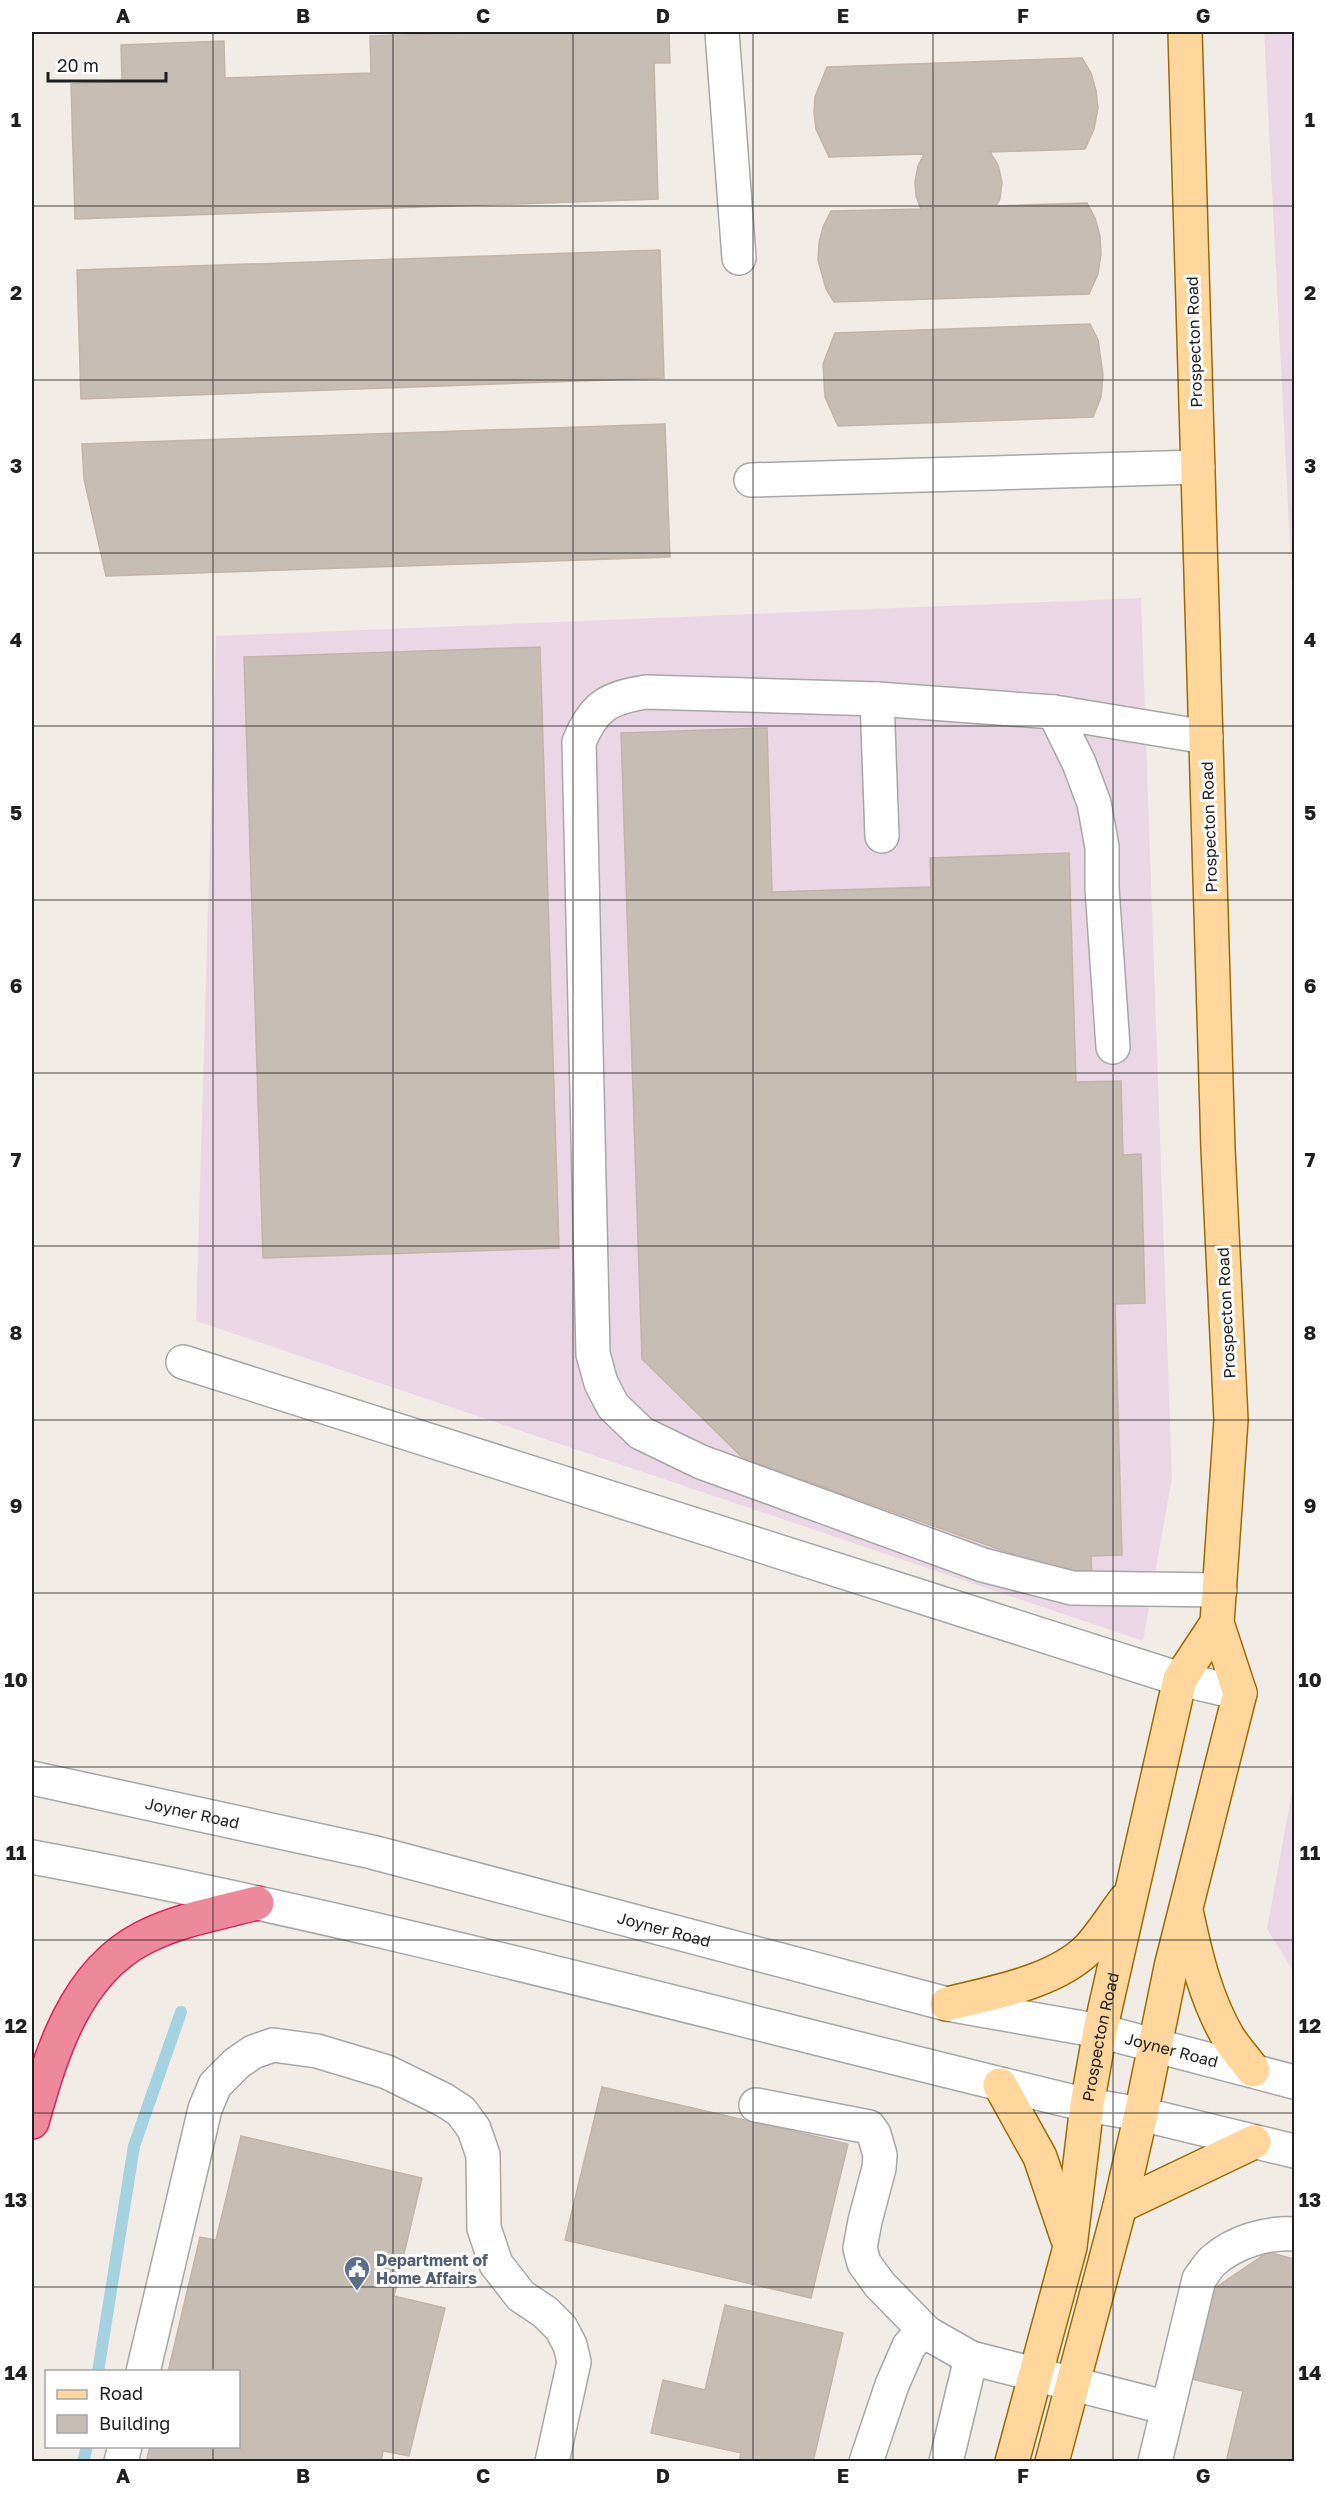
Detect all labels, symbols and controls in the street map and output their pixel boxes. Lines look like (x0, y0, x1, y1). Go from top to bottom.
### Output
text: A (116, 3, 130, 27)
text: B (296, 3, 310, 27)
text: C (476, 3, 490, 27)
text: D (656, 3, 670, 27)
text: E (837, 3, 849, 27)
text: F (1017, 3, 1029, 27)
text: G (1196, 3, 1210, 27)
scale bar (48, 45, 166, 83)
text: 20 m (57, 54, 99, 76)
text: 1 (11, 107, 21, 131)
text: 1 (1305, 107, 1315, 131)
street label: Prospecton Road (1182, 276, 1206, 408)
text: 2 (10, 280, 22, 304)
text: 2 (1304, 280, 1316, 304)
text: 3 (10, 453, 22, 477)
text: 3 (1304, 453, 1316, 477)
text: 4 (10, 627, 22, 651)
text: 4 (1304, 627, 1316, 651)
street label: Prospecton Road (1197, 761, 1221, 893)
text: 5 (10, 800, 22, 824)
text: 5 (1304, 800, 1316, 824)
text: 6 (10, 973, 22, 997)
text: 6 (1304, 973, 1316, 997)
text: 7 (11, 1147, 22, 1171)
text: 7 (1305, 1147, 1316, 1171)
street label: Prospecton Road (1213, 1247, 1239, 1379)
text: 8 (10, 1320, 22, 1344)
text: 8 (1304, 1320, 1316, 1344)
text: 9 (10, 1493, 22, 1517)
text: 9 (1304, 1493, 1316, 1517)
text: 10 (4, 1667, 28, 1691)
text: 10 (1298, 1667, 1322, 1691)
street label: Joyner Road (143, 1793, 241, 1833)
text: 11 (6, 1840, 26, 1864)
text: 11 (1300, 1840, 1320, 1864)
street label: Joyner Road (615, 1907, 713, 1951)
street label: Prospecton Road (1078, 1970, 1123, 2103)
text: 12 (5, 2013, 27, 2037)
text: 12 (1299, 2013, 1321, 2037)
street label: Joyner Road (1123, 2028, 1220, 2072)
text: 13 (5, 2187, 27, 2211)
text: 13 (1299, 2187, 1321, 2211)
place label: Department of Home Affairs (376, 2250, 488, 2288)
public building icon: Department of Home Affairs (342, 2254, 372, 2292)
text: 14 (5, 2360, 27, 2384)
text: 14 (1299, 2360, 1321, 2384)
legend (45, 2370, 240, 2448)
text: Road (99, 2382, 143, 2404)
text: Building (99, 2412, 170, 2434)
text: A (116, 2463, 130, 2487)
text: B (296, 2463, 310, 2487)
text: C (476, 2463, 490, 2487)
text: D (656, 2463, 670, 2487)
text: E (837, 2463, 849, 2487)
text: F (1017, 2463, 1029, 2487)
text: G (1196, 2463, 1210, 2487)

